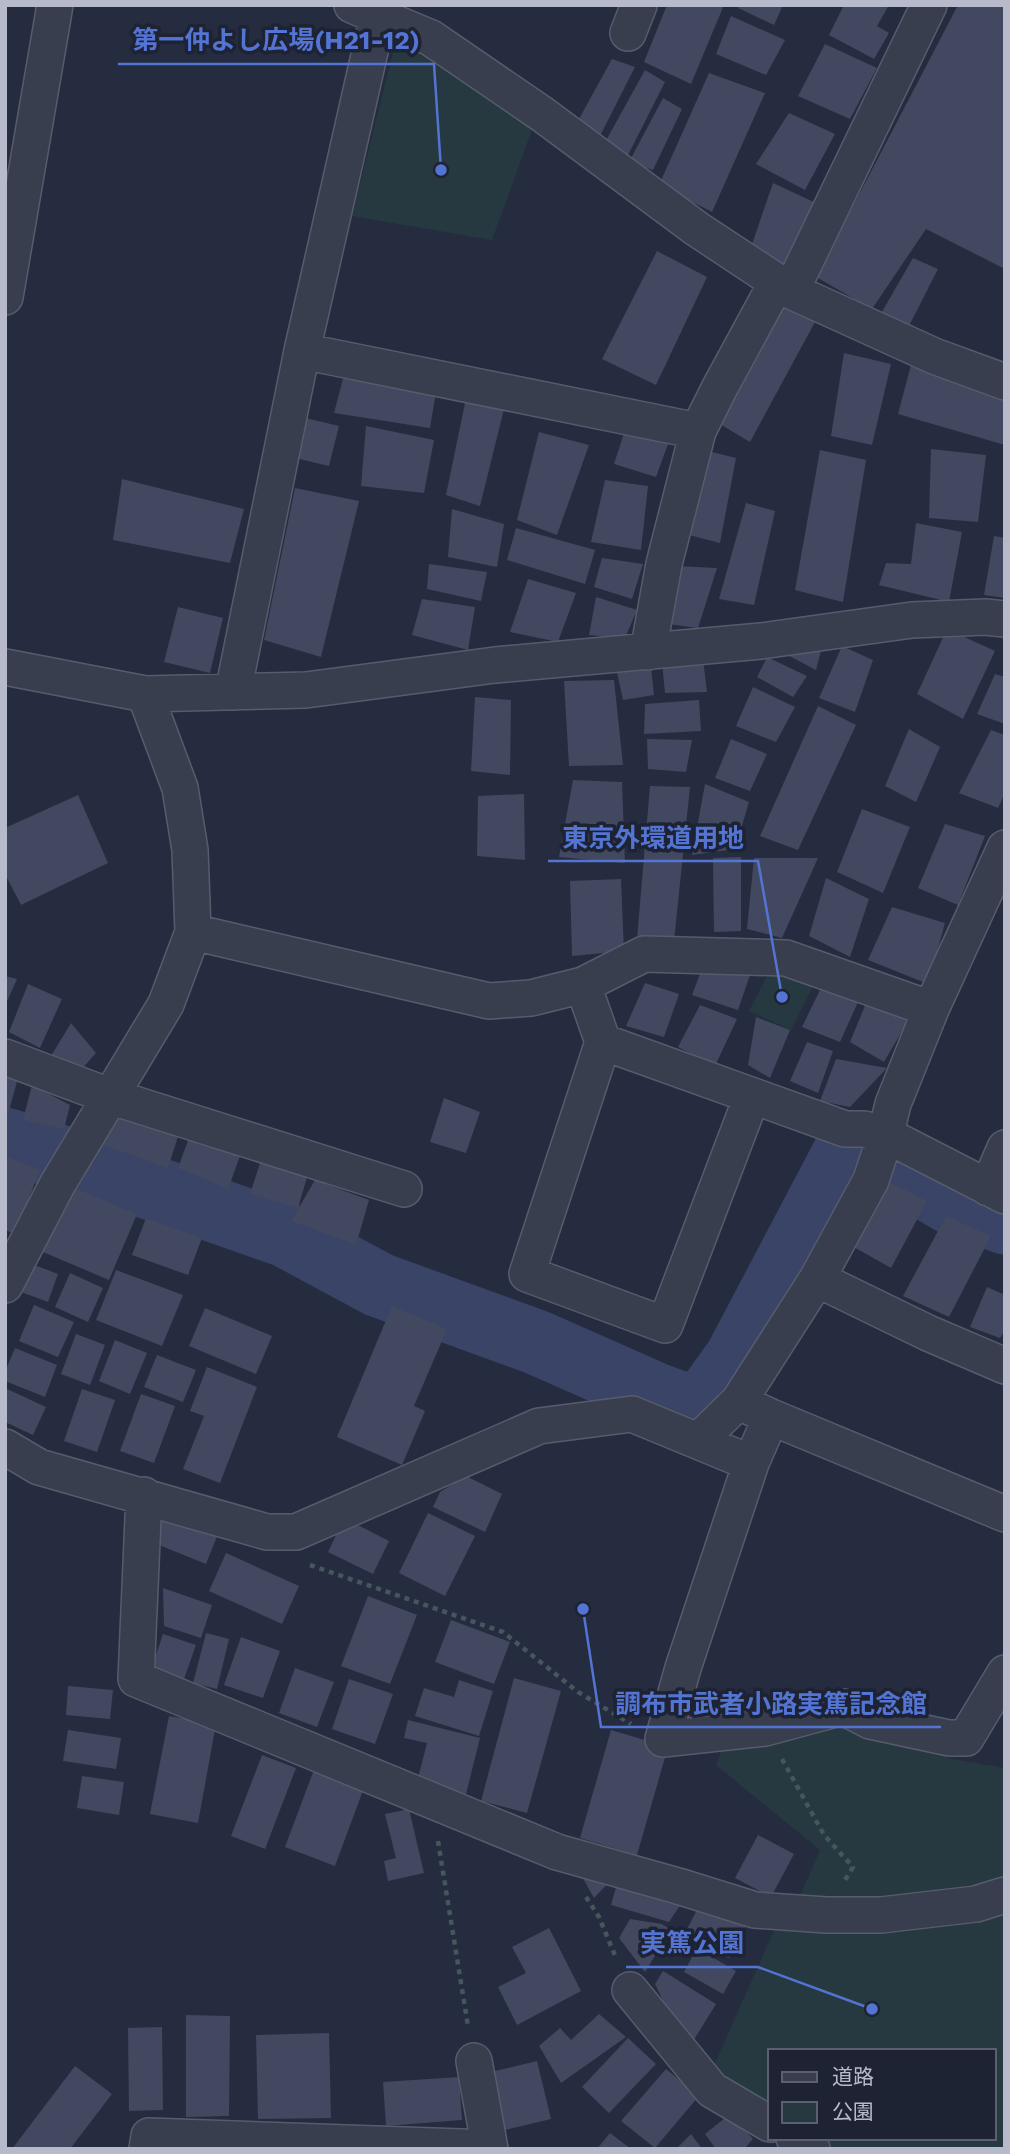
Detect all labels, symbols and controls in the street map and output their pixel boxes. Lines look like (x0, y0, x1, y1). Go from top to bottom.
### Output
callout: 第一仲よし広場(H21-12) (118, 17, 434, 64)
text: 第一仲よし広場(H21-12) (132, 25, 420, 55)
callout: 東京外環道用地 (548, 814, 758, 861)
text: 東京外環道用地 (562, 823, 744, 853)
callout: 調布市武者小路実篤記念館 (601, 1680, 941, 1727)
text: 調布市武者小路実篤記念館 (615, 1689, 927, 1719)
callout: 実篤公園 (626, 1920, 758, 1967)
text: 実篤公園 (640, 1928, 744, 1958)
legend (768, 2049, 996, 2140)
text: 道路 (832, 2064, 874, 2089)
text: 公園 (832, 2099, 874, 2124)

